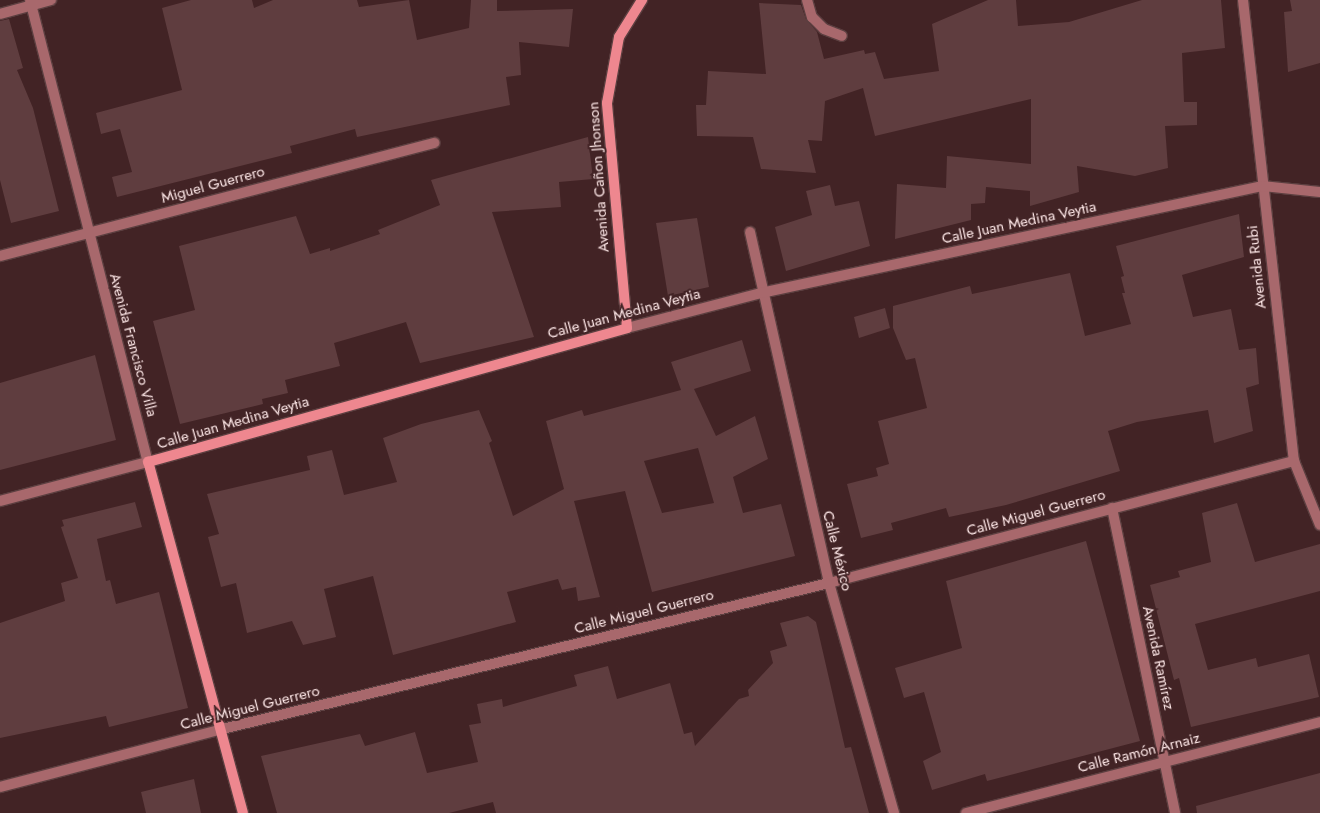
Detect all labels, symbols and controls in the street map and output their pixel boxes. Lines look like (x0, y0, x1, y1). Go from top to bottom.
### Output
street label: Avenida Cañon Jhonson (585, 101, 613, 253)
street label: Miguel Guerrero (159, 163, 267, 207)
street label: Calle Juan Medina Veytia (940, 198, 1098, 248)
street label: Avenida Rubi (1244, 224, 1270, 310)
street label: Avenida Francisco Villa (105, 271, 161, 419)
street label: Calle Juan Medina Veytia (546, 285, 702, 343)
street label: Calle Juan Medina Veytia (155, 393, 311, 453)
street label: Calle Miguel Guerrero (965, 486, 1107, 540)
street label: Calle México (818, 509, 856, 593)
street label: Calle Miguel Guerrero (572, 586, 716, 638)
street label: Avenida Ramírez (1138, 604, 1178, 712)
street label: Calle Miguel Guerrero (178, 682, 322, 734)
street label: Calle Ramón Arnaiz (1076, 729, 1202, 777)

